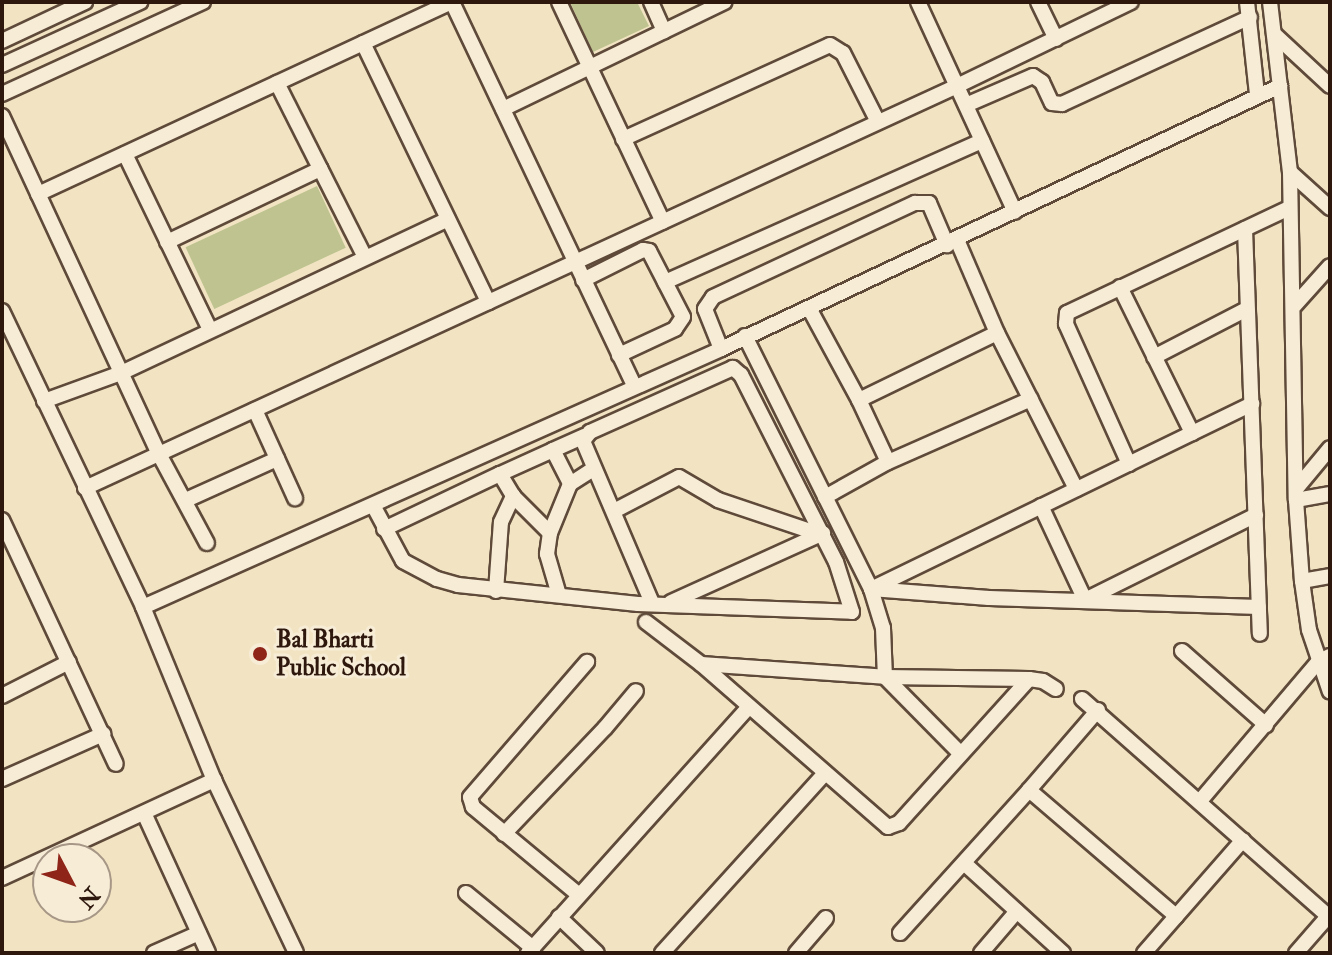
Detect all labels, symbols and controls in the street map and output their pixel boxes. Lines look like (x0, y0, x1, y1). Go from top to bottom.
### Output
place label: Bal Bharti Public School (276, 626, 406, 682)
marker: Bal Bharti Public School (251, 645, 269, 663)
north arrow (32, 843, 112, 923)
text: N (72, 881, 106, 914)

